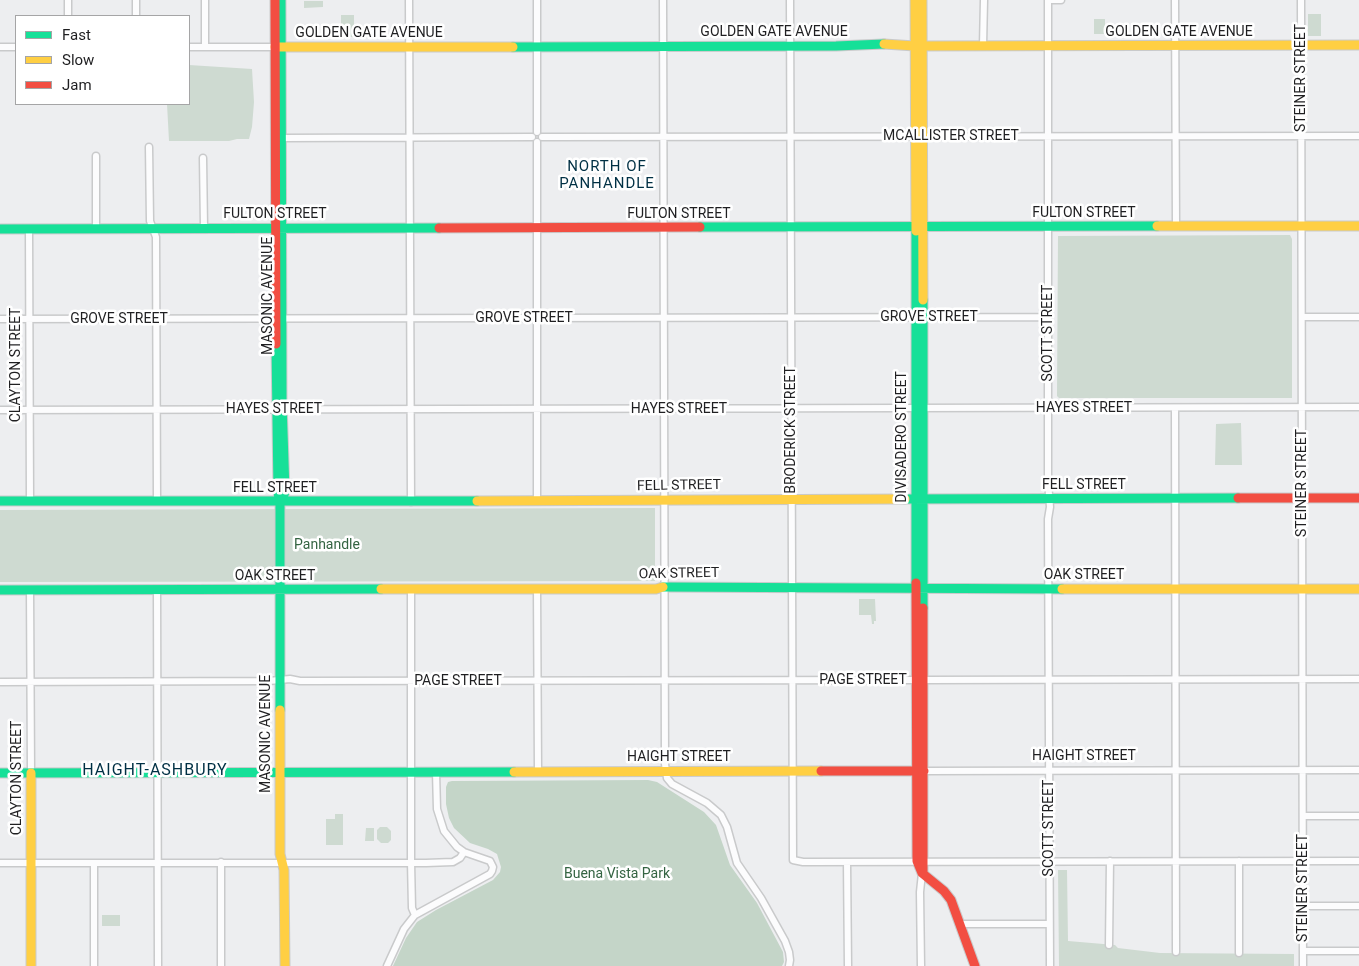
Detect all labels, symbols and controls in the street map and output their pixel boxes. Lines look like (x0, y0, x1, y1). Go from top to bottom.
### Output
legend (15, 15, 190, 105)
street label: GOLDEN GATE AVENUE (700, 24, 848, 40)
street label: GOLDEN GATE AVENUE (1105, 24, 1253, 40)
street label: STEINER STREET (1293, 24, 1309, 132)
street label: GOLDEN GATE AVENUE (295, 25, 443, 41)
text: Fast (62, 26, 91, 44)
text: Slow (62, 51, 94, 69)
text: Jam (62, 76, 92, 94)
street label: MCALLISTER STREET (883, 128, 1019, 144)
district label: NORTH OF PANHANDLE (558, 158, 656, 193)
street label: FULTON STREET (1032, 205, 1136, 221)
street label: FULTON STREET (223, 206, 327, 222)
street label: FULTON STREET (627, 206, 731, 222)
street label: MASONIC AVENUE (260, 237, 276, 355)
street label: SCOTT STREET (1040, 285, 1056, 381)
street label: CLAYTON STREET (8, 308, 24, 422)
street label: GROVE STREET (880, 309, 978, 325)
street label: GROVE STREET (475, 310, 573, 326)
street label: GROVE STREET (70, 311, 168, 327)
street label: BRODERICK STREET (783, 366, 799, 494)
street label: DIVISADERO STREET (894, 371, 910, 503)
street label: HAYES STREET (1036, 400, 1132, 416)
street label: HAYES STREET (226, 401, 322, 417)
street label: HAYES STREET (631, 401, 727, 417)
street label: STEINER STREET (1294, 429, 1310, 537)
street label: FELL STREET (637, 477, 721, 495)
street label: FELL STREET (1042, 477, 1126, 493)
street label: FELL STREET (233, 480, 317, 496)
park label: Panhandle (294, 537, 360, 553)
street label: OAK STREET (639, 565, 719, 583)
street label: OAK STREET (1044, 567, 1124, 583)
street label: OAK STREET (235, 568, 315, 584)
street label: PAGE STREET (819, 672, 907, 688)
street label: PAGE STREET (414, 673, 502, 689)
street label: MASONIC AVENUE (258, 675, 274, 793)
street label: CLAYTON STREET (9, 721, 25, 835)
street label: HAIGHT STREET (1032, 748, 1136, 764)
street label: HAIGHT STREET (627, 749, 731, 765)
district label: HAIGHT-ASHBURY (81, 761, 229, 781)
street label: SCOTT STREET (1041, 780, 1057, 876)
street label: STEINER STREET (1295, 834, 1311, 942)
park label: Buena Vista Park (564, 866, 670, 882)

